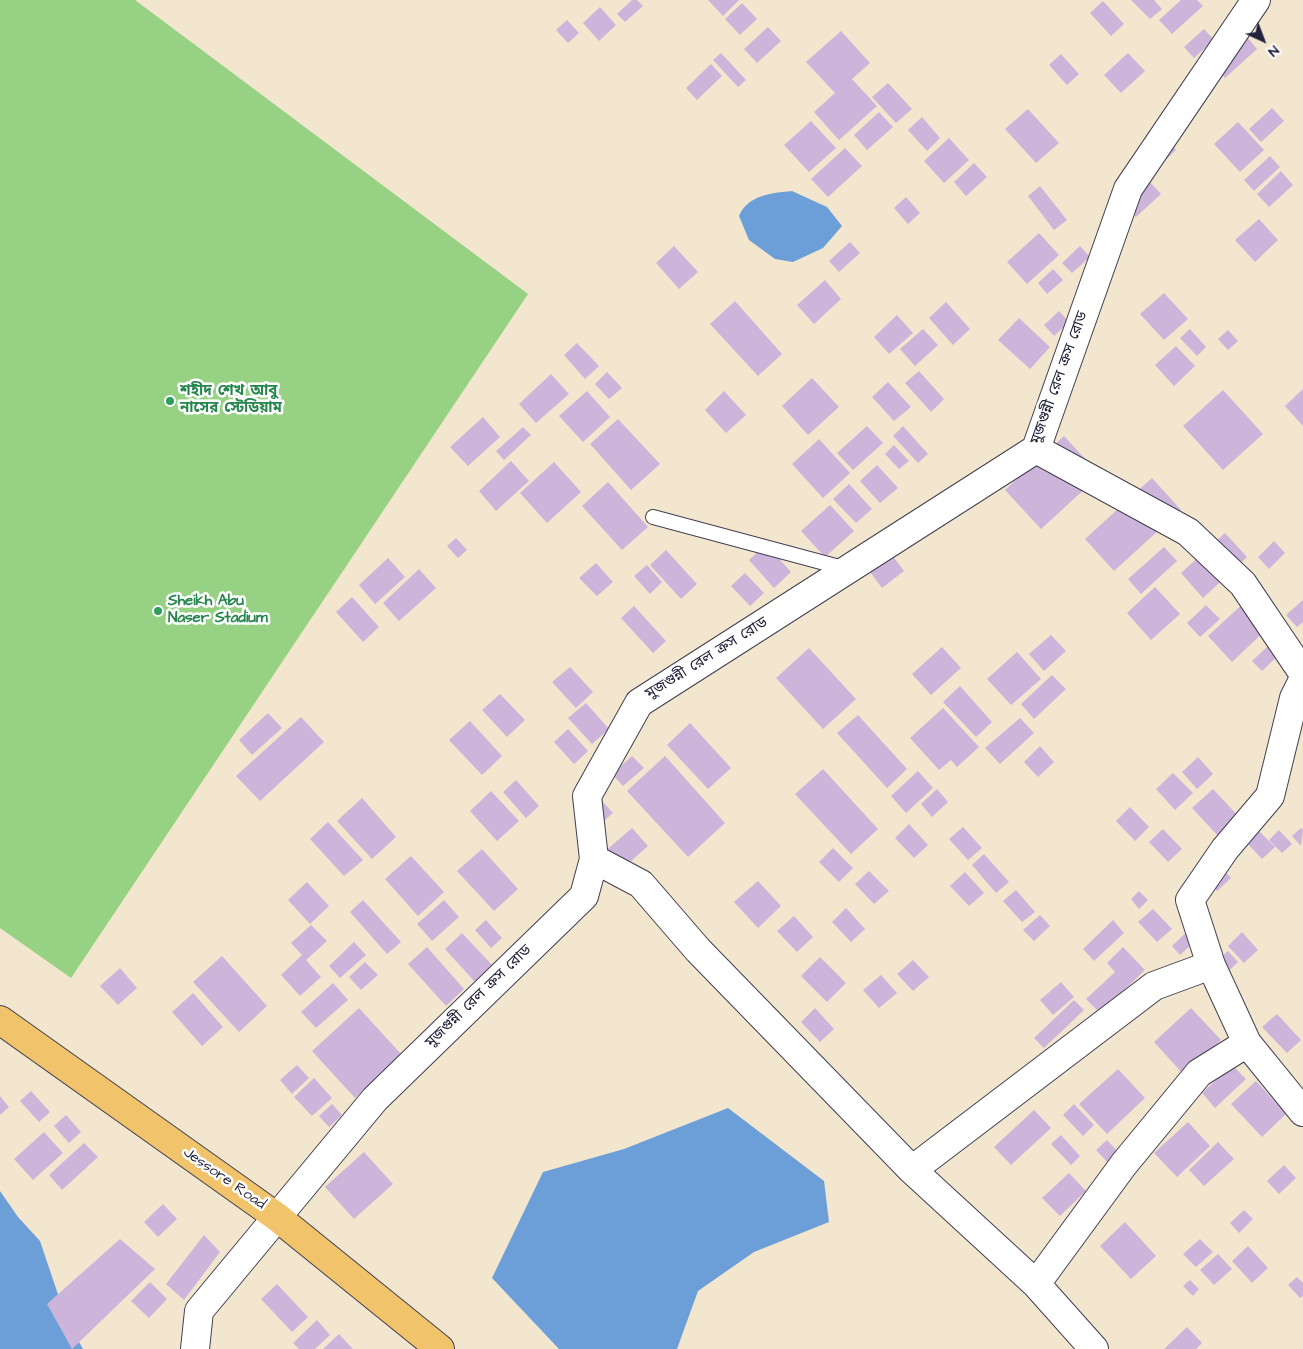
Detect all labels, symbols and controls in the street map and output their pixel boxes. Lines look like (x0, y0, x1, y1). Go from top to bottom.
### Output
north arrow (1238, 15, 1288, 65)
text: N (1263, 41, 1283, 61)
street label: মুজগুন্নী রেল ক্রস রোড (1028, 309, 1092, 447)
place label: শহীদ শেখ আবু নাসের স্টেডিয়াম (180, 383, 282, 418)
marker: শহীদ শেখ আবু নাসের স্টেডিয়াম (164, 395, 176, 407)
place label: Sheikh Abu Naser Stadium (168, 593, 268, 628)
marker: Sheikh Abu Naser Stadium (152, 605, 164, 617)
street label: মুজগুন্নী রেল ক্রস রোড (643, 614, 771, 704)
street label: মুজগুন্নী রেল ক্রস রোড (422, 942, 536, 1052)
street label: Jessore Road (179, 1144, 269, 1214)

